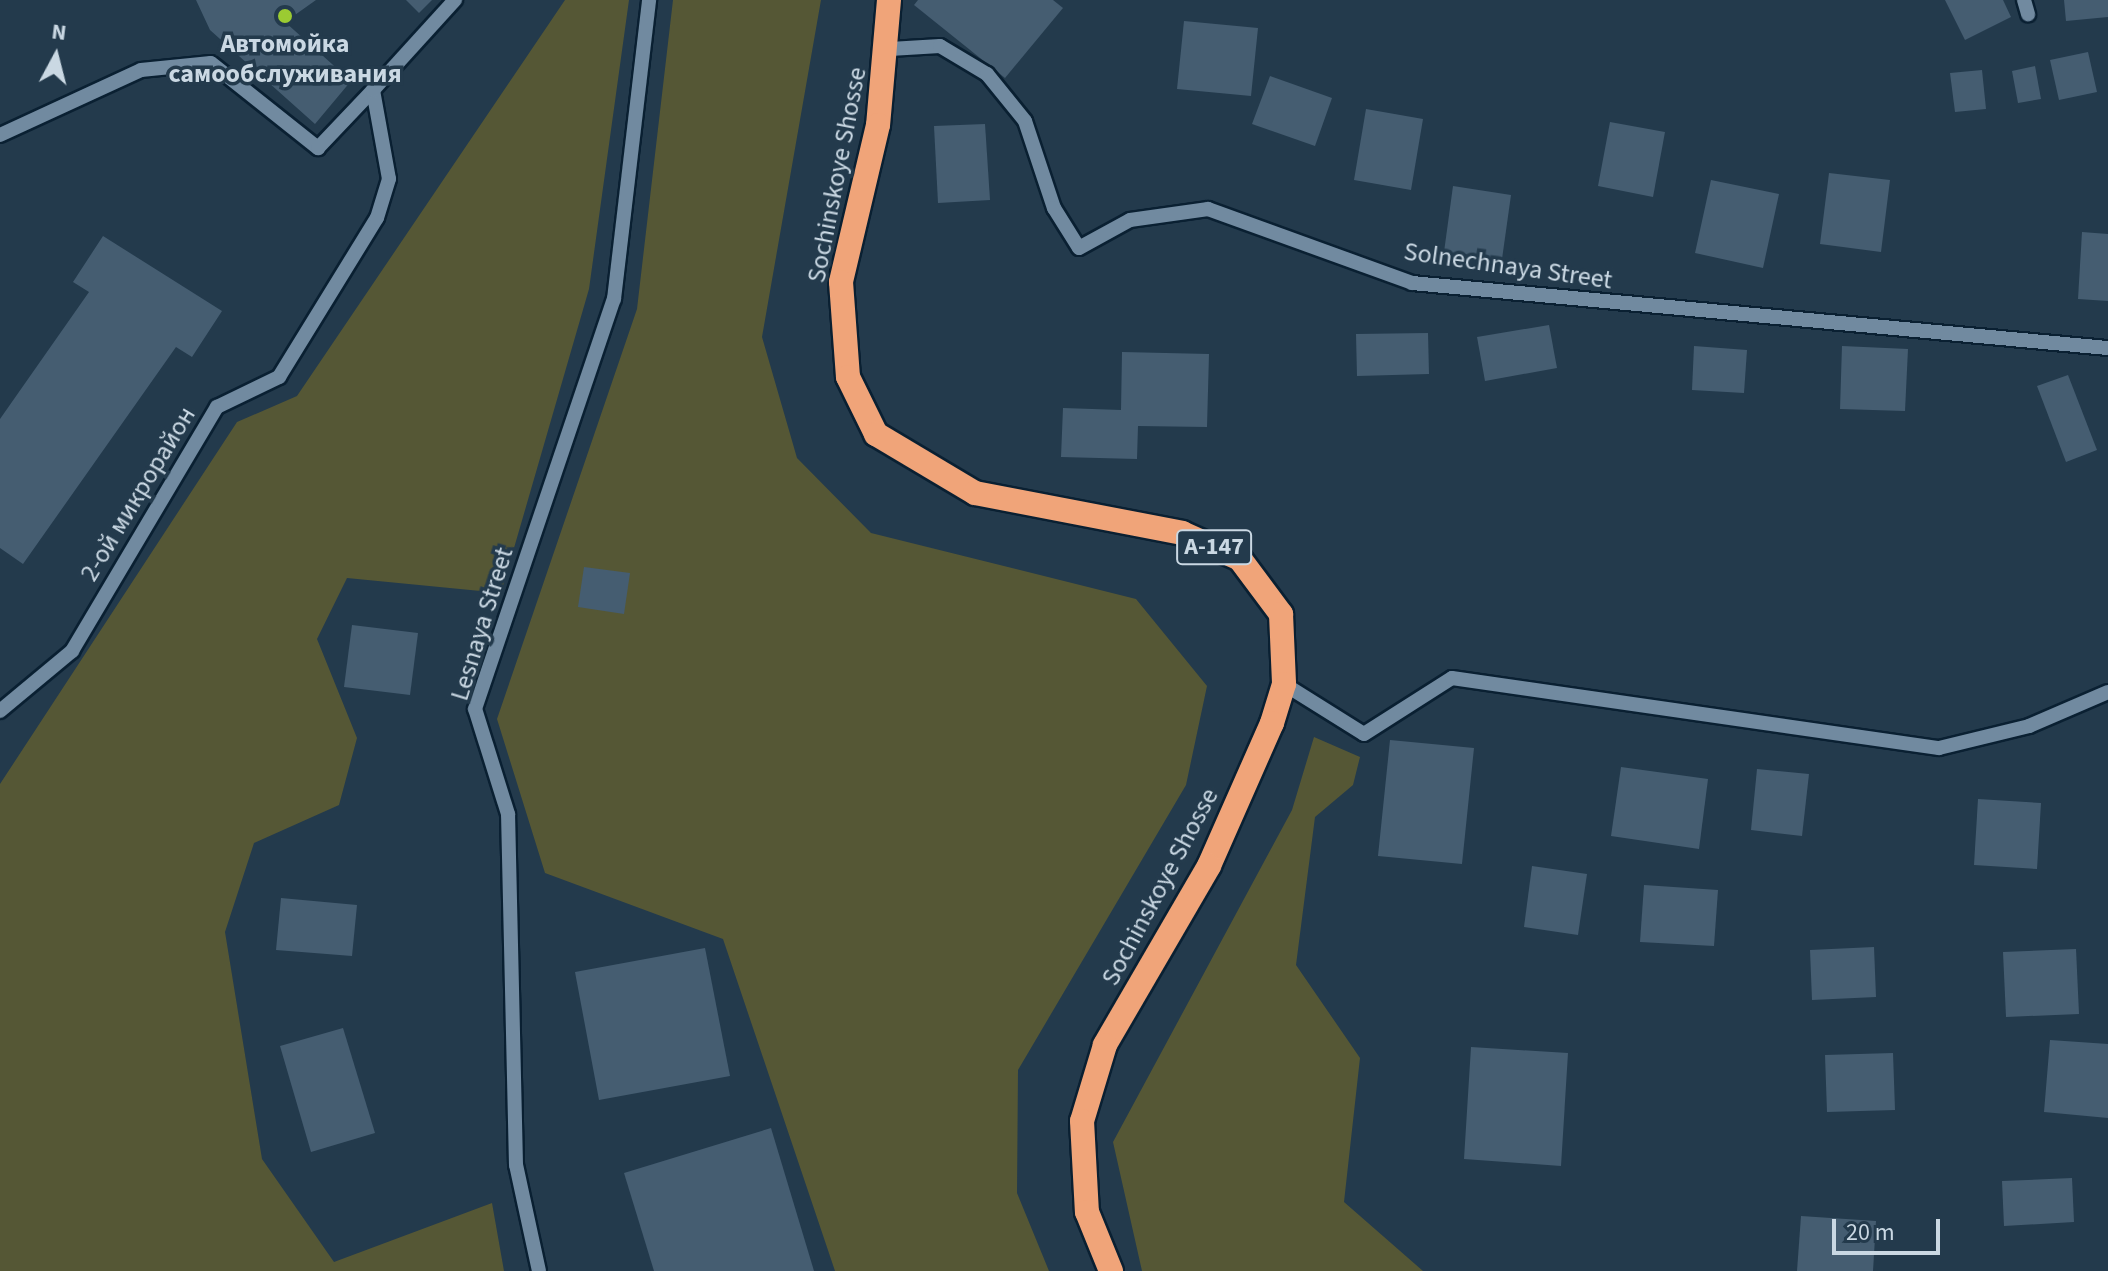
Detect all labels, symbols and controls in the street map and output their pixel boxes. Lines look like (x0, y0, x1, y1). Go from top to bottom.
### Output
marker: Автомойка самообслуживания (276, 7, 294, 25)
text: N (50, 15, 68, 49)
north arrow (16, 16, 96, 96)
place label: Автомойка самообслуживания (168, 28, 402, 90)
street label: Sochinskoye Shosse (801, 65, 873, 285)
street label: Solnechnaya Street (1402, 236, 1614, 296)
street label: 2-ой микрорайон (74, 401, 202, 587)
road number: А-147 (1176, 527, 1252, 567)
street label: Lesnaya Street (444, 544, 520, 704)
street label: Sochinskoye Shosse (1095, 783, 1225, 991)
scale bar (1836, 1203, 1944, 1253)
text: 20 m (1846, 1215, 1895, 1250)

